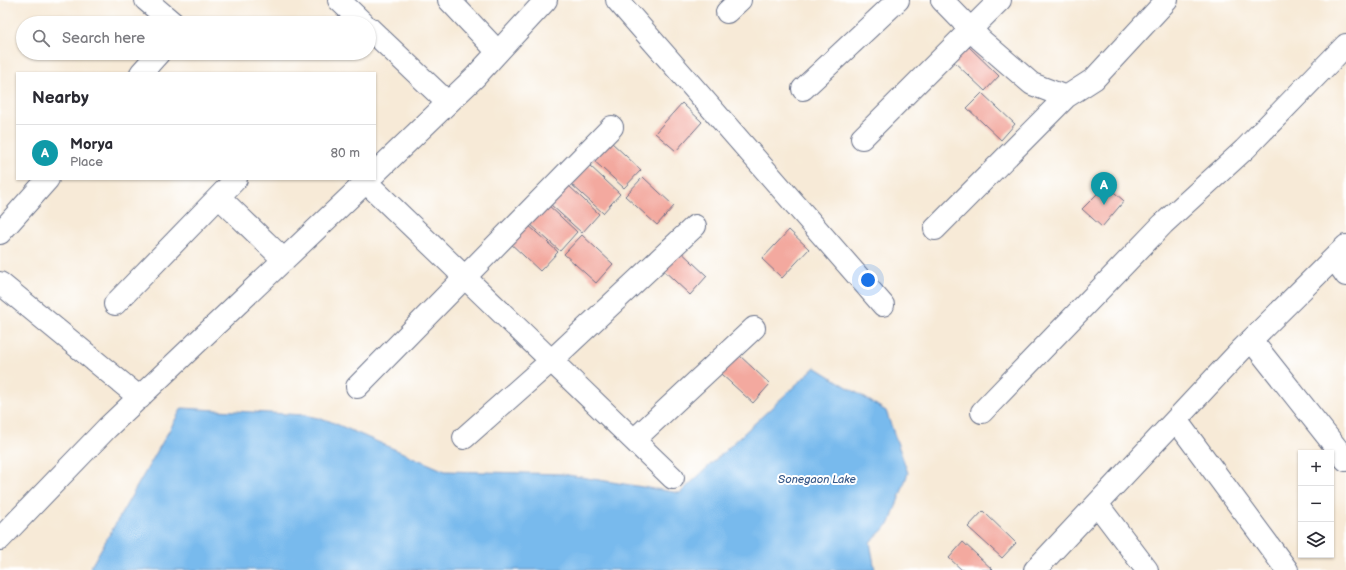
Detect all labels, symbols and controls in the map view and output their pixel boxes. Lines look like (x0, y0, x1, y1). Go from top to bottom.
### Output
search box (16, 16, 376, 60)
icon: search (30, 27, 52, 49)
text: Search here (62, 29, 145, 48)
text: Nearby (32, 88, 89, 108)
text: Morya (70, 135, 113, 154)
text: A (41, 145, 49, 161)
text: 80 m (331, 145, 360, 161)
text: Place (70, 154, 103, 170)
pin: A (1091, 172, 1117, 205)
your location (858, 270, 878, 290)
map controls (1298, 450, 1334, 558)
button: + (1298, 450, 1334, 486)
water label: Sonegaon Lake (778, 473, 856, 486)
button: − (1298, 486, 1334, 522)
button: layers (1298, 522, 1334, 558)

